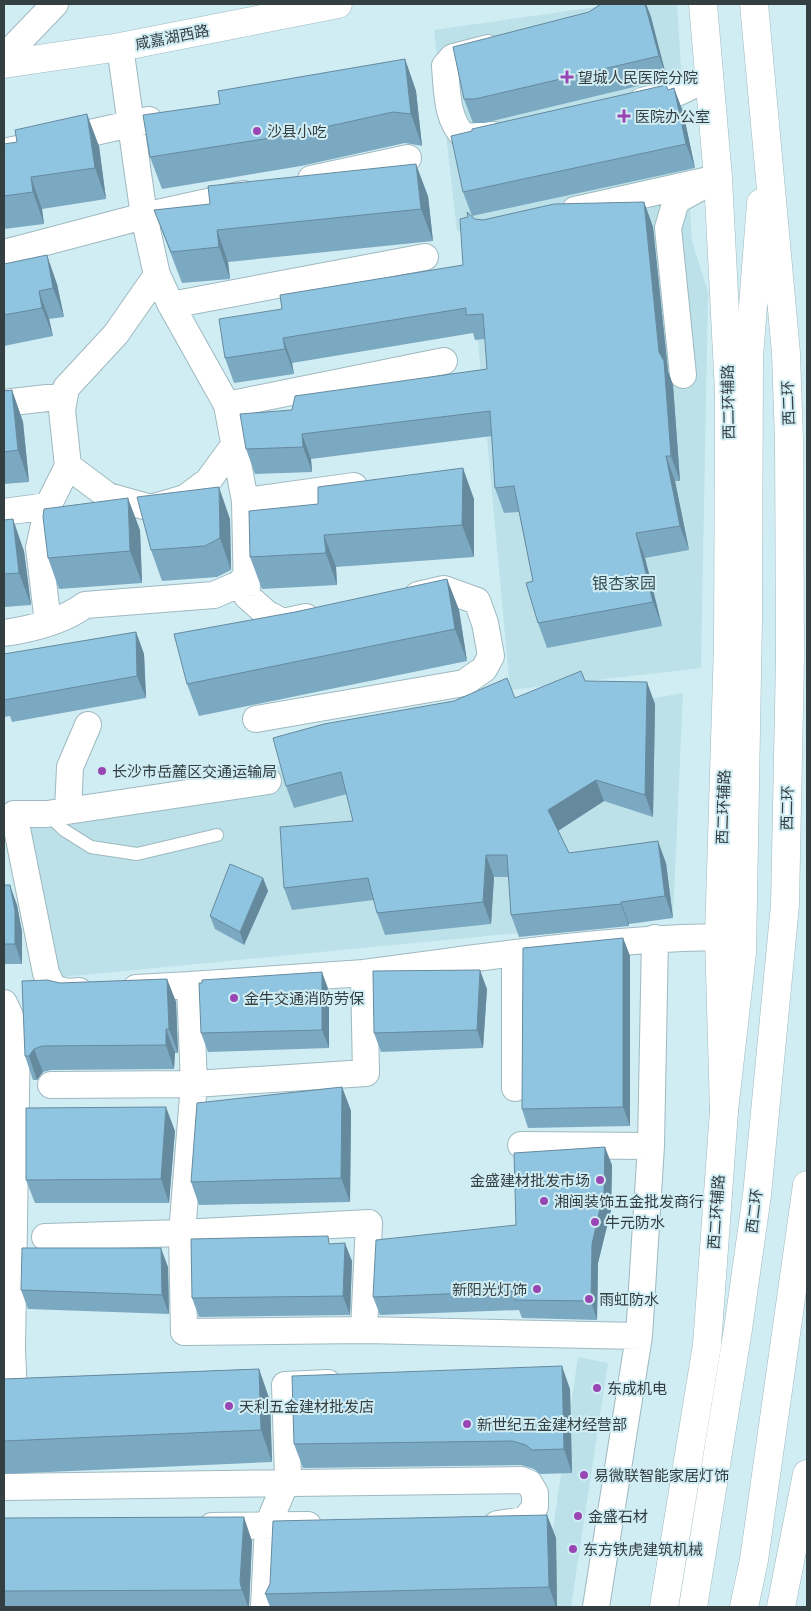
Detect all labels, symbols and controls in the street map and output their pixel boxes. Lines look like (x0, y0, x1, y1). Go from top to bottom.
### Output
street label: 咸嘉湖西路 (133, 21, 211, 53)
place label: 望城人民医院分院 (578, 68, 698, 87)
marker: 望城人民医院分院 (560, 70, 574, 84)
place label: 医院办公室 (635, 107, 710, 126)
marker: 医院办公室 (617, 109, 631, 123)
place label: 沙县小吃 (267, 122, 327, 141)
marker: 沙县小吃 (251, 125, 263, 137)
street label: 西二环辅路 (718, 364, 738, 440)
street label: 西二环 (778, 380, 798, 426)
district label: 银杏家园 (592, 573, 656, 593)
place label: 长沙市岳麓区交通运输局 (112, 762, 277, 781)
marker: 长沙市岳麓区交通运输局 (96, 765, 108, 777)
street label: 西二环辅路 (712, 769, 734, 845)
street label: 西二环 (777, 785, 797, 831)
place label: 金牛交通消防劳保 (244, 989, 364, 1008)
marker: 金牛交通消防劳保 (228, 992, 240, 1004)
place label: 金盛建材批发市场 (470, 1171, 590, 1190)
marker: 金盛建材批发市场 (594, 1174, 606, 1186)
street label: 西二环辅路 (704, 1174, 728, 1250)
street label: 西二环 (742, 1188, 766, 1234)
place label: 湘闽装饰五金批发商行 (554, 1192, 704, 1211)
marker: 湘闽装饰五金批发商行 (538, 1195, 550, 1207)
place label: 牛元防水 (605, 1213, 665, 1232)
marker: 牛元防水 (589, 1216, 601, 1228)
place label: 新阳光灯饰 (452, 1280, 527, 1299)
marker: 新阳光灯饰 (531, 1283, 543, 1295)
place label: 雨虹防水 (599, 1290, 659, 1309)
marker: 雨虹防水 (583, 1293, 595, 1305)
place label: 东成机电 (607, 1379, 667, 1398)
marker: 东成机电 (591, 1382, 603, 1394)
place label: 天利五金建材批发店 (239, 1397, 374, 1416)
marker: 天利五金建材批发店 (223, 1400, 235, 1412)
place label: 新世纪五金建材经营部 (477, 1415, 627, 1434)
marker: 新世纪五金建材经营部 (461, 1418, 473, 1430)
place label: 易微联智能家居灯饰 (594, 1466, 729, 1485)
marker: 易微联智能家居灯饰 (578, 1469, 590, 1481)
place label: 金盛石材 (588, 1507, 648, 1526)
marker: 金盛石材 (572, 1510, 584, 1522)
place label: 东方铁虎建筑机械 (583, 1540, 703, 1559)
marker: 东方铁虎建筑机械 (567, 1543, 579, 1555)

